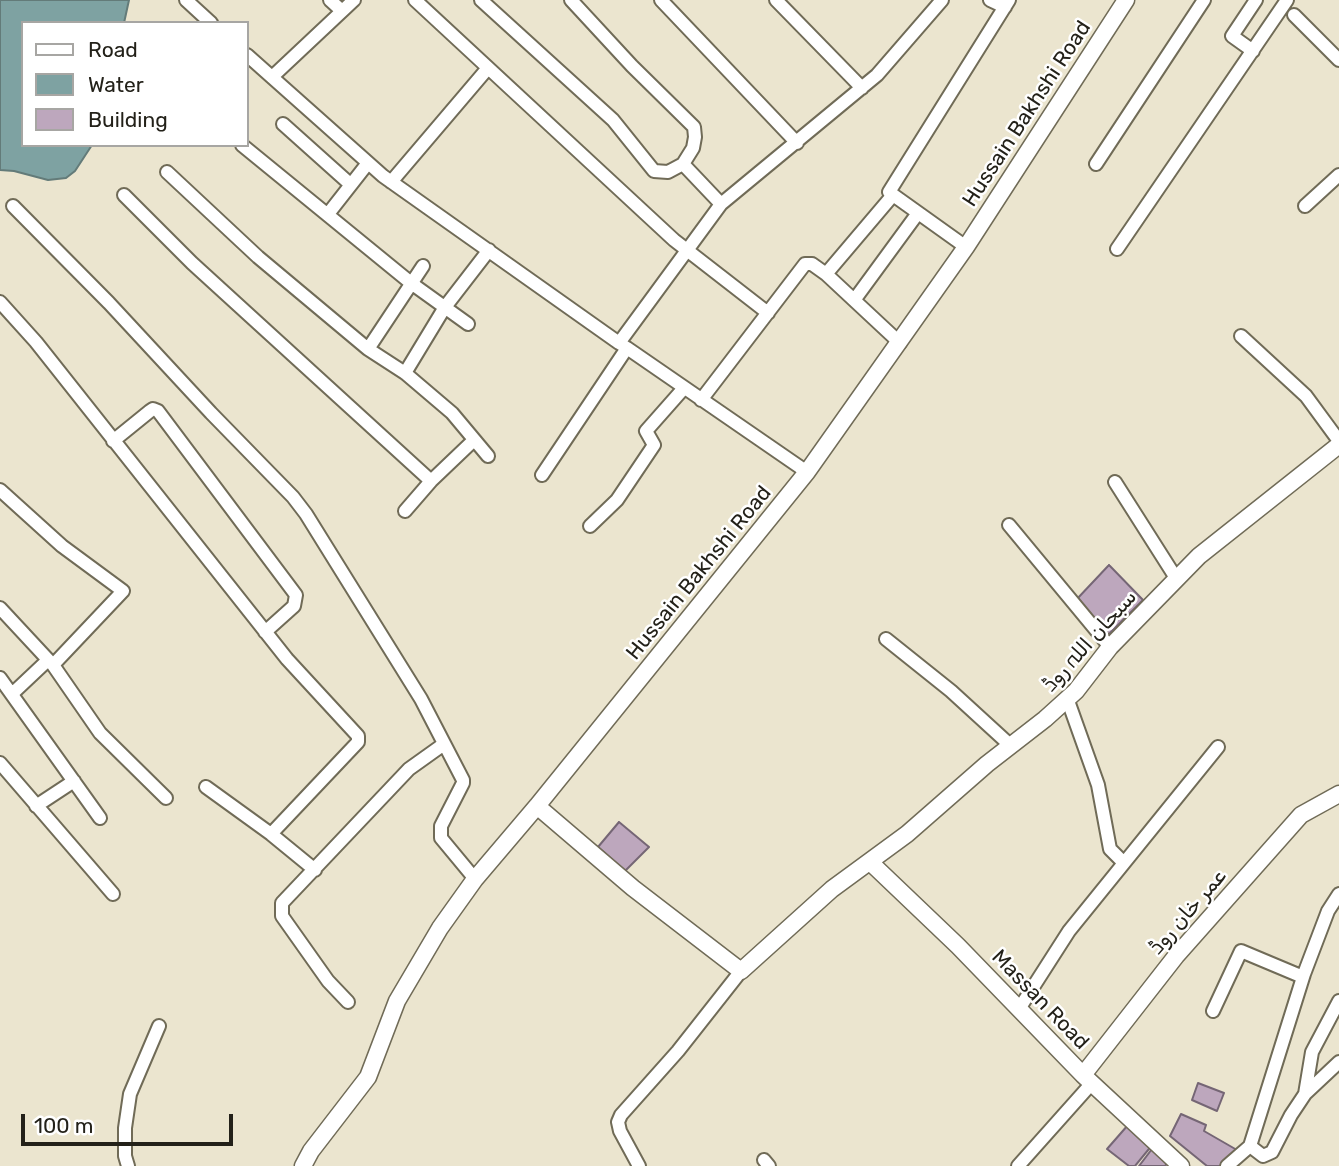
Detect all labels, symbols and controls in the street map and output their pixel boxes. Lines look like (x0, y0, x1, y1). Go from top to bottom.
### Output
street label: Hussain Bakhshi Road (958, 16, 1096, 212)
legend (21, 21, 248, 147)
text: Road (88, 37, 138, 62)
text: Water (88, 72, 144, 97)
text: Building (88, 107, 168, 132)
street label: Hussain Bakhshi Road (621, 481, 777, 665)
street label: سبحان اللہ روڈ (1038, 585, 1142, 697)
street label: عمر خان روڈ (1144, 864, 1232, 960)
street label: Massan Road (986, 945, 1094, 1055)
scale bar (24, 1100, 236, 1144)
text: 100 m (34, 1113, 93, 1138)

